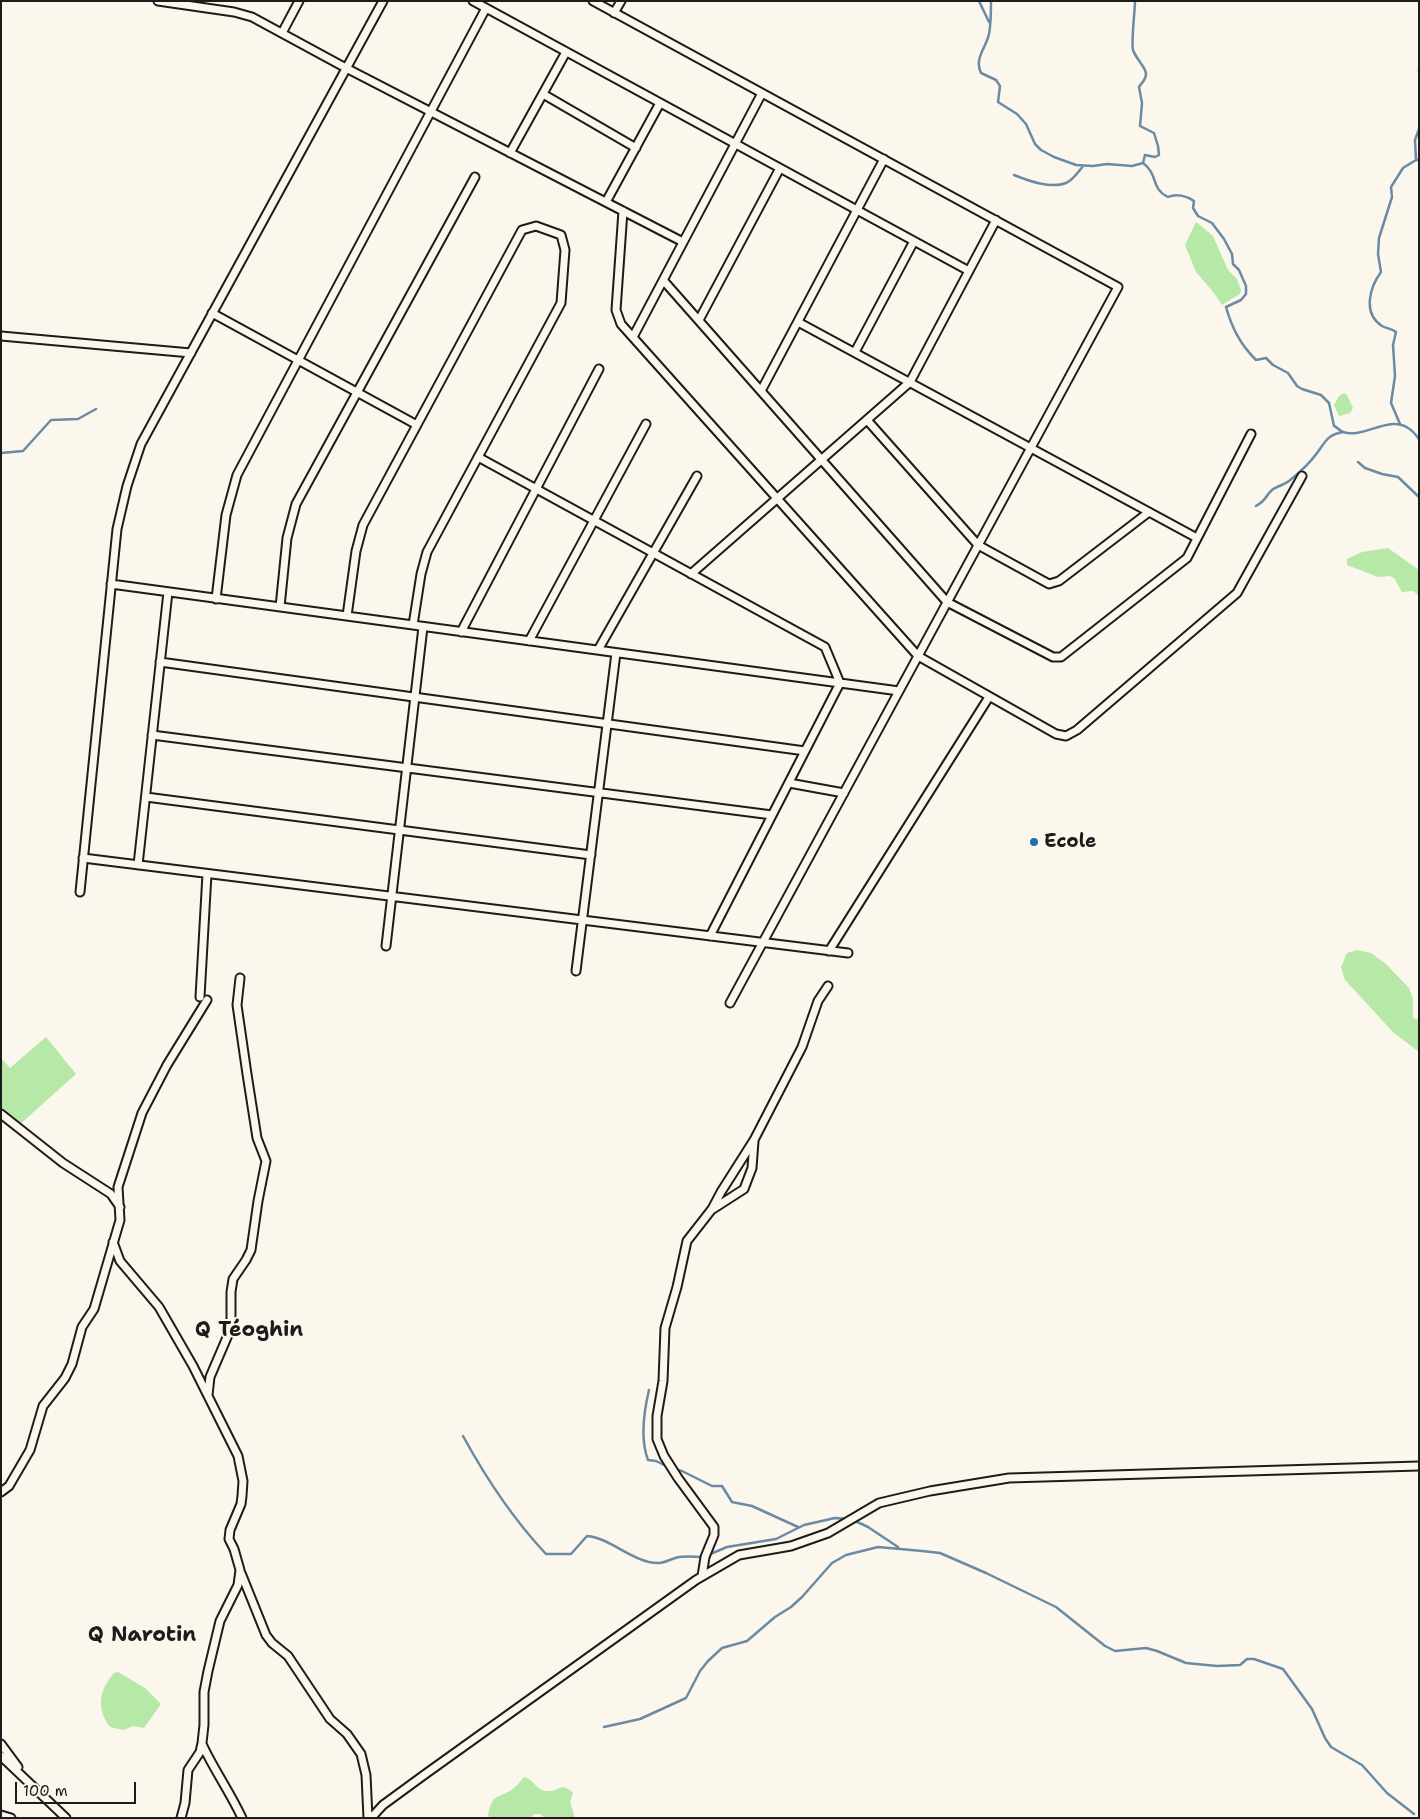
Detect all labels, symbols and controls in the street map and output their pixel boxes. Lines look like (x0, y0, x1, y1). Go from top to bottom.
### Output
place label: Ecole (1044, 831, 1096, 853)
marker: Ecole (1028, 836, 1040, 848)
district label: Q Téoghin (195, 1318, 303, 1344)
district label: Q Narotin (88, 1623, 196, 1649)
scale bar (18, 1772, 139, 1804)
text: 100 m (23, 1781, 68, 1801)

